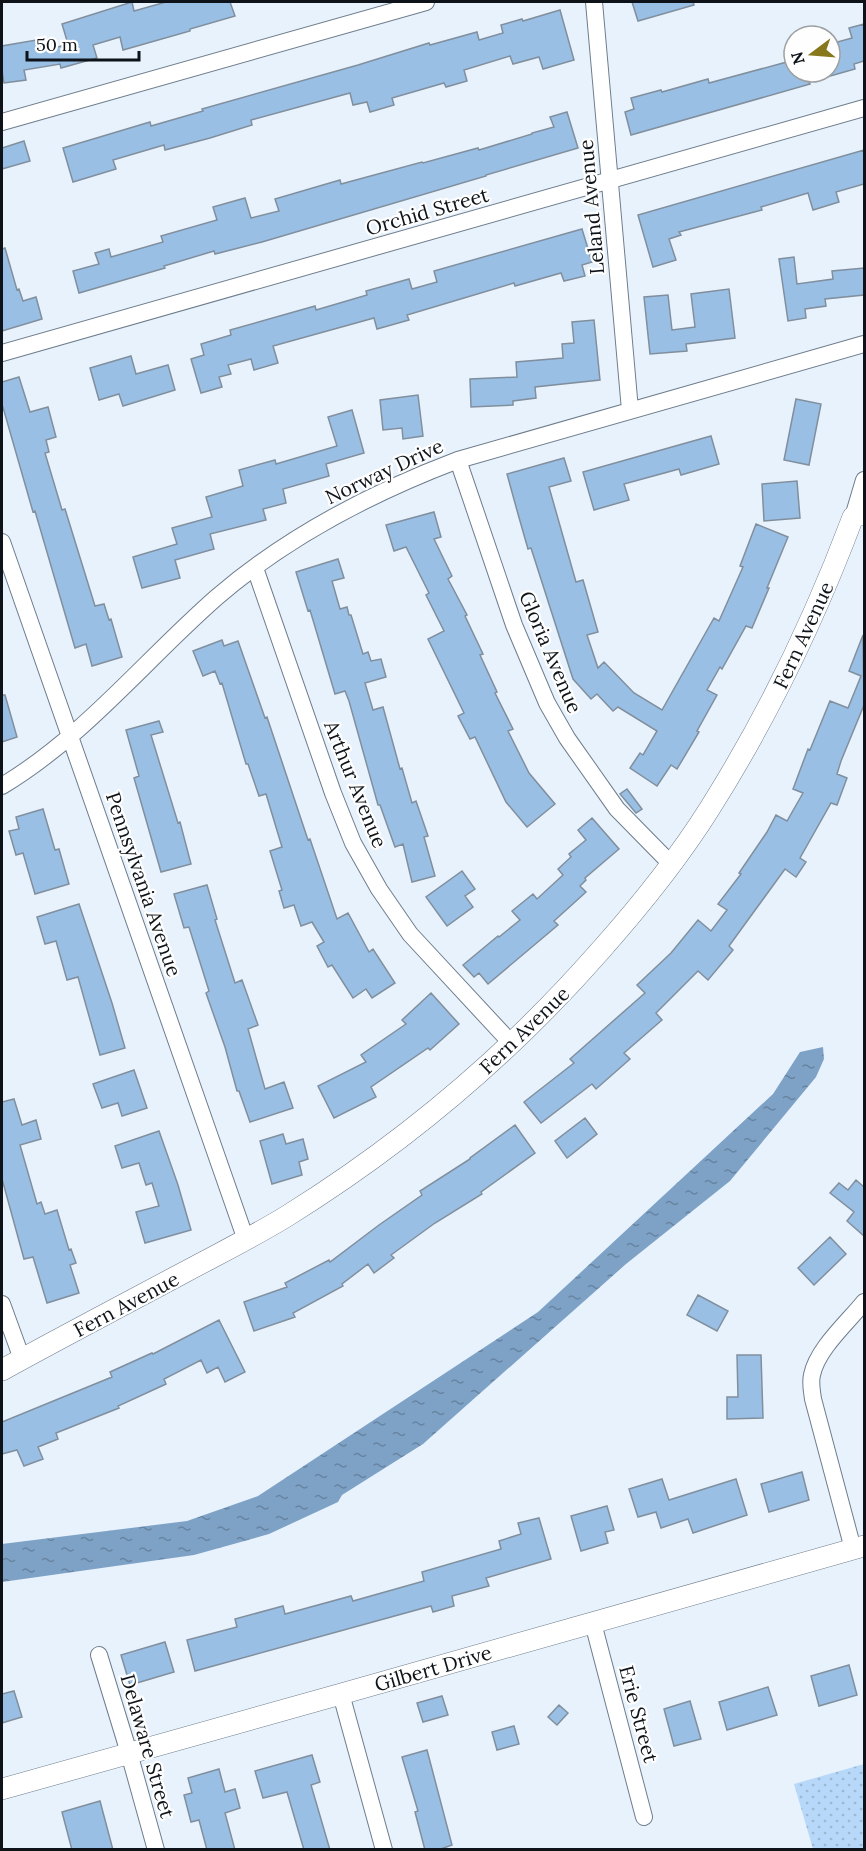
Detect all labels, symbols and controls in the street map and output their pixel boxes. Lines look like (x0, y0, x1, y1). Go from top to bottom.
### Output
scale bar (27, 24, 140, 62)
north arrow (782, 24, 842, 84)
text: 50 m (36, 33, 78, 56)
text: N (786, 49, 809, 67)
street label: Leland Avenue (573, 138, 609, 276)
street label: Orchid Street (363, 181, 492, 240)
street label: Norway Drive (321, 433, 447, 509)
street label: Fern Avenue (767, 577, 839, 693)
street label: Gloria Avenue (514, 587, 588, 717)
street label: Arthur Avenue (319, 716, 393, 851)
street label: Pennsylvania Avenue (101, 788, 187, 980)
street label: Fern Avenue (474, 981, 574, 1079)
street label: Fern Avenue (69, 1266, 183, 1342)
street label: Gilbert Drive (372, 1639, 495, 1697)
street label: Erie Street (614, 1663, 664, 1766)
street label: Delaware Street (115, 1671, 181, 1821)

